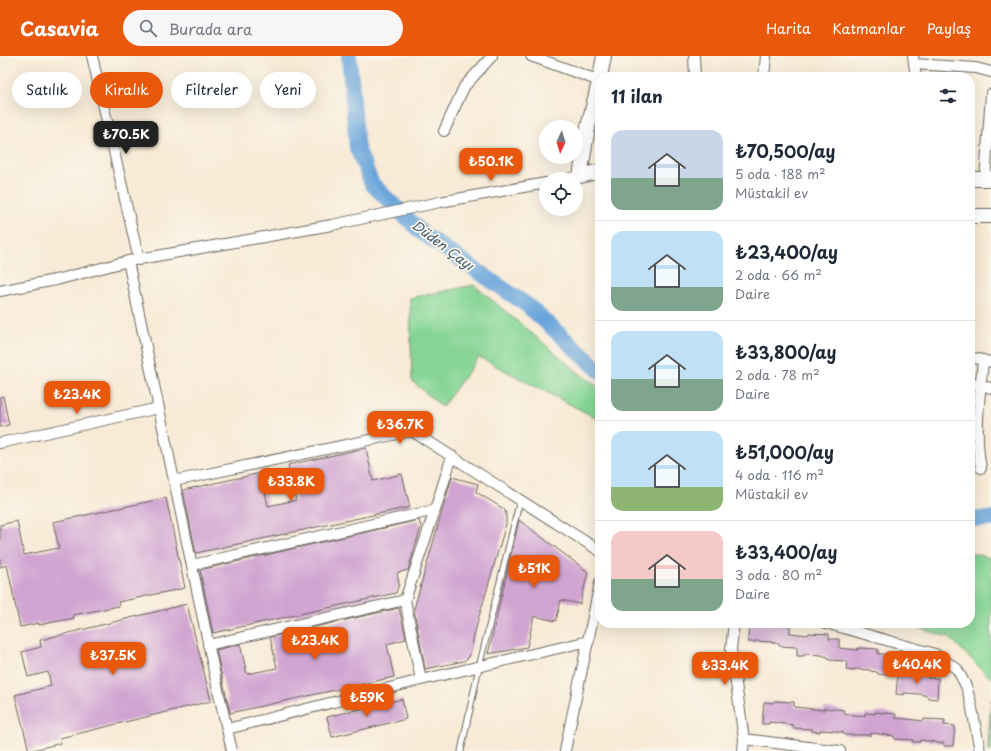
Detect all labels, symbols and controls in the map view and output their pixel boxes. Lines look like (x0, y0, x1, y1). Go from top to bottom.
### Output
search box (123, 10, 403, 46)
text: Casavia (20, 14, 99, 42)
icon: search (137, 17, 159, 39)
text: Burada ara (169, 17, 252, 40)
text: Harita (766, 18, 811, 39)
text: Katmanlar (833, 18, 905, 39)
text: Paylaş (927, 18, 971, 39)
chip: Satılık (12, 72, 82, 108)
chip: Kiralık (90, 72, 163, 108)
chip: Filtreler (171, 72, 252, 108)
chip: Yeni (260, 72, 316, 108)
text: 11 ilan (611, 83, 663, 109)
icon: filters (937, 85, 959, 107)
north arrow (539, 120, 583, 164)
map controls (539, 120, 583, 216)
pin: ₺70.5K (93, 121, 159, 155)
text: ₺70.5K (102, 124, 150, 143)
text: ₺70,500/ay (735, 138, 835, 164)
icon: home (643, 146, 691, 194)
pin: ₺50.1K (458, 148, 524, 182)
text: ₺50.1K (468, 151, 514, 170)
text: 5 oda · 188 m² (735, 164, 826, 183)
button: locate (539, 172, 583, 216)
text: Müstakil ev (735, 183, 808, 202)
water label: Düden Çayı (408, 215, 479, 275)
text: ₺23,400/ay (735, 239, 838, 265)
icon: home (643, 247, 691, 295)
text: 2 oda · 66 m² (735, 265, 822, 284)
text: Daire (735, 284, 770, 303)
text: ₺33,800/ay (735, 339, 836, 365)
icon: home (643, 347, 691, 395)
text: 2 oda · 78 m² (735, 365, 820, 384)
pin: ₺23.4K (44, 381, 110, 415)
text: ₺23.4K (53, 384, 101, 403)
text: Daire (735, 384, 770, 403)
pin: ₺36.7K (367, 411, 433, 445)
text: ₺36.7K (376, 414, 424, 433)
text: ₺51,000/ay (735, 439, 834, 465)
icon: home (643, 447, 691, 495)
text: 4 oda · 116 m² (735, 465, 824, 484)
pin: ₺33.8K (258, 468, 324, 502)
text: ₺33.8K (267, 471, 315, 490)
text: Müstakil ev (735, 484, 808, 503)
text: ₺33,400/ay (735, 539, 837, 565)
icon: home (643, 547, 691, 595)
pin: ₺51K (510, 555, 558, 589)
text: ₺51K (518, 558, 550, 577)
text: 3 oda · 80 m² (735, 565, 822, 584)
text: Daire (735, 584, 770, 603)
pin: ₺23.4K (282, 627, 348, 661)
text: ₺23.4K (291, 630, 339, 649)
pin: ₺37.5K (80, 642, 146, 676)
text: ₺37.5K (90, 645, 136, 664)
pin: ₺40.4K (884, 651, 950, 685)
pin: ₺33.4K (692, 652, 758, 686)
text: ₺40.4K (892, 654, 942, 673)
text: ₺33.4K (701, 655, 749, 674)
pin: ₺59K (343, 684, 391, 718)
text: ₺59K (350, 687, 384, 706)

